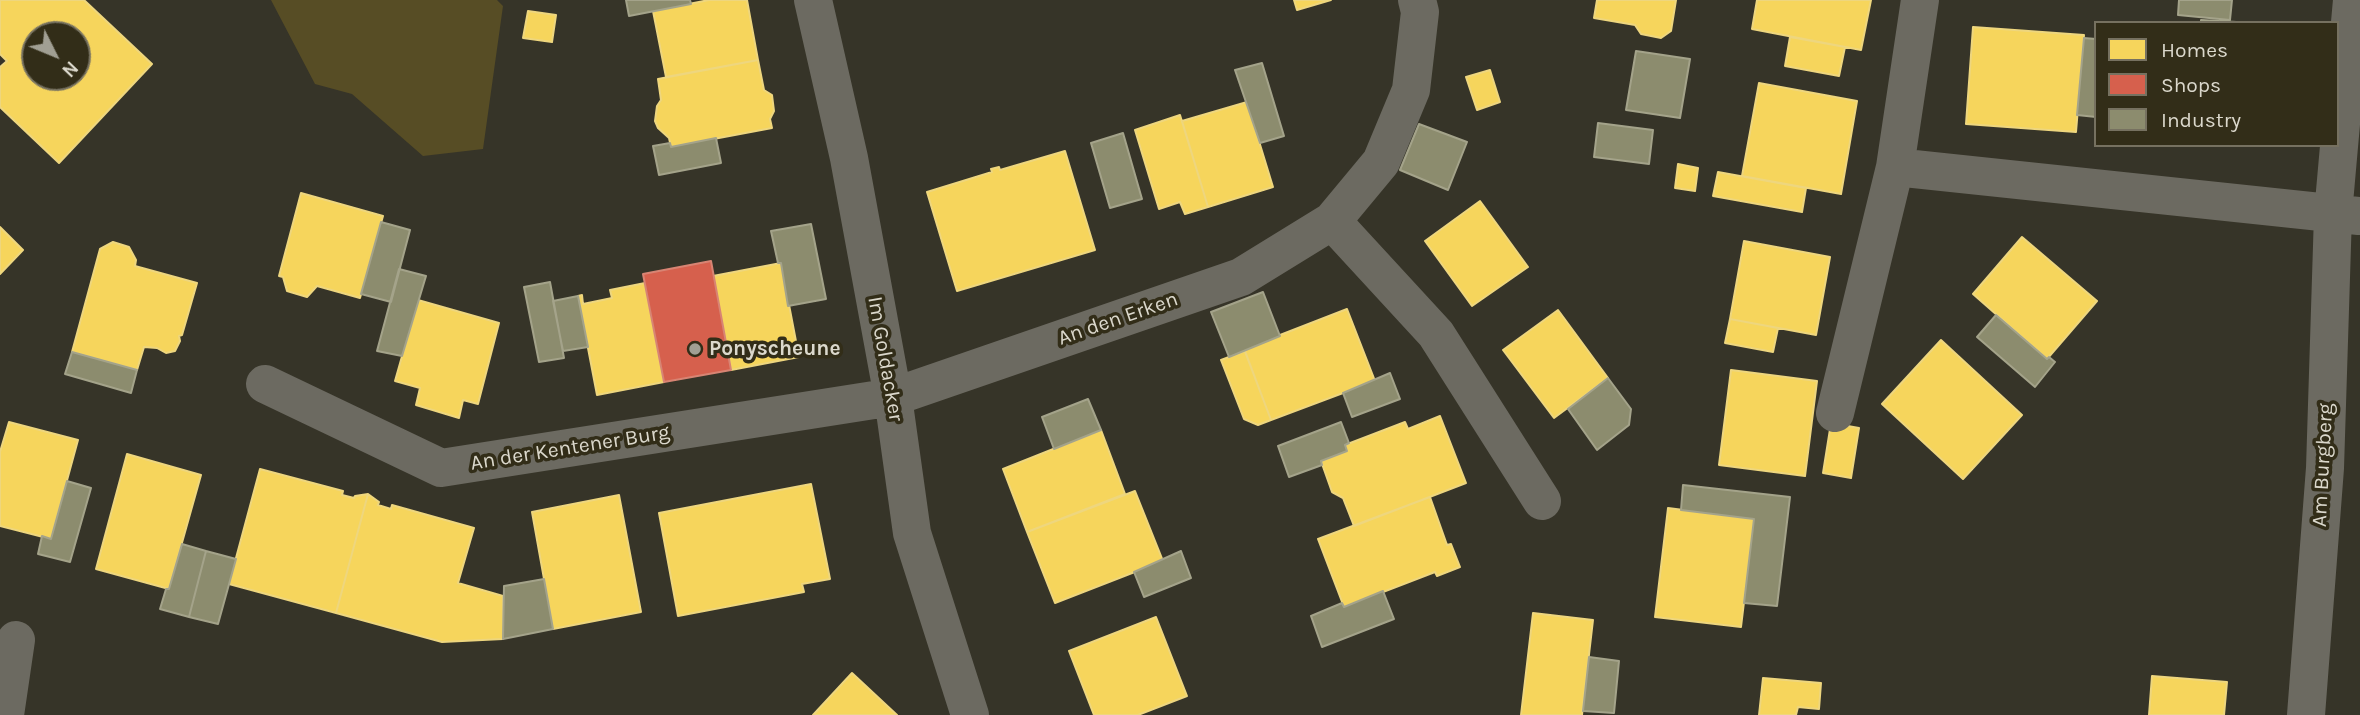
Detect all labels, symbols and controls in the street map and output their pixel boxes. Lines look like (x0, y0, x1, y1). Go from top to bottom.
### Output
north arrow (21, 21, 91, 91)
legend (2094, 21, 2339, 147)
text: Homes (2161, 38, 2228, 62)
text: N (57, 56, 83, 81)
text: Shops (2161, 73, 2221, 97)
text: Industry (2161, 108, 2241, 132)
street label: An den Erken (1055, 287, 1181, 351)
street label: Im Goldacker (862, 295, 908, 423)
place label: Ponyscheune (709, 336, 841, 362)
marker: Ponyscheune (687, 341, 703, 357)
street label: Am Burgberg (2307, 402, 2339, 528)
street label: An der Kentener Burg (469, 420, 671, 476)

